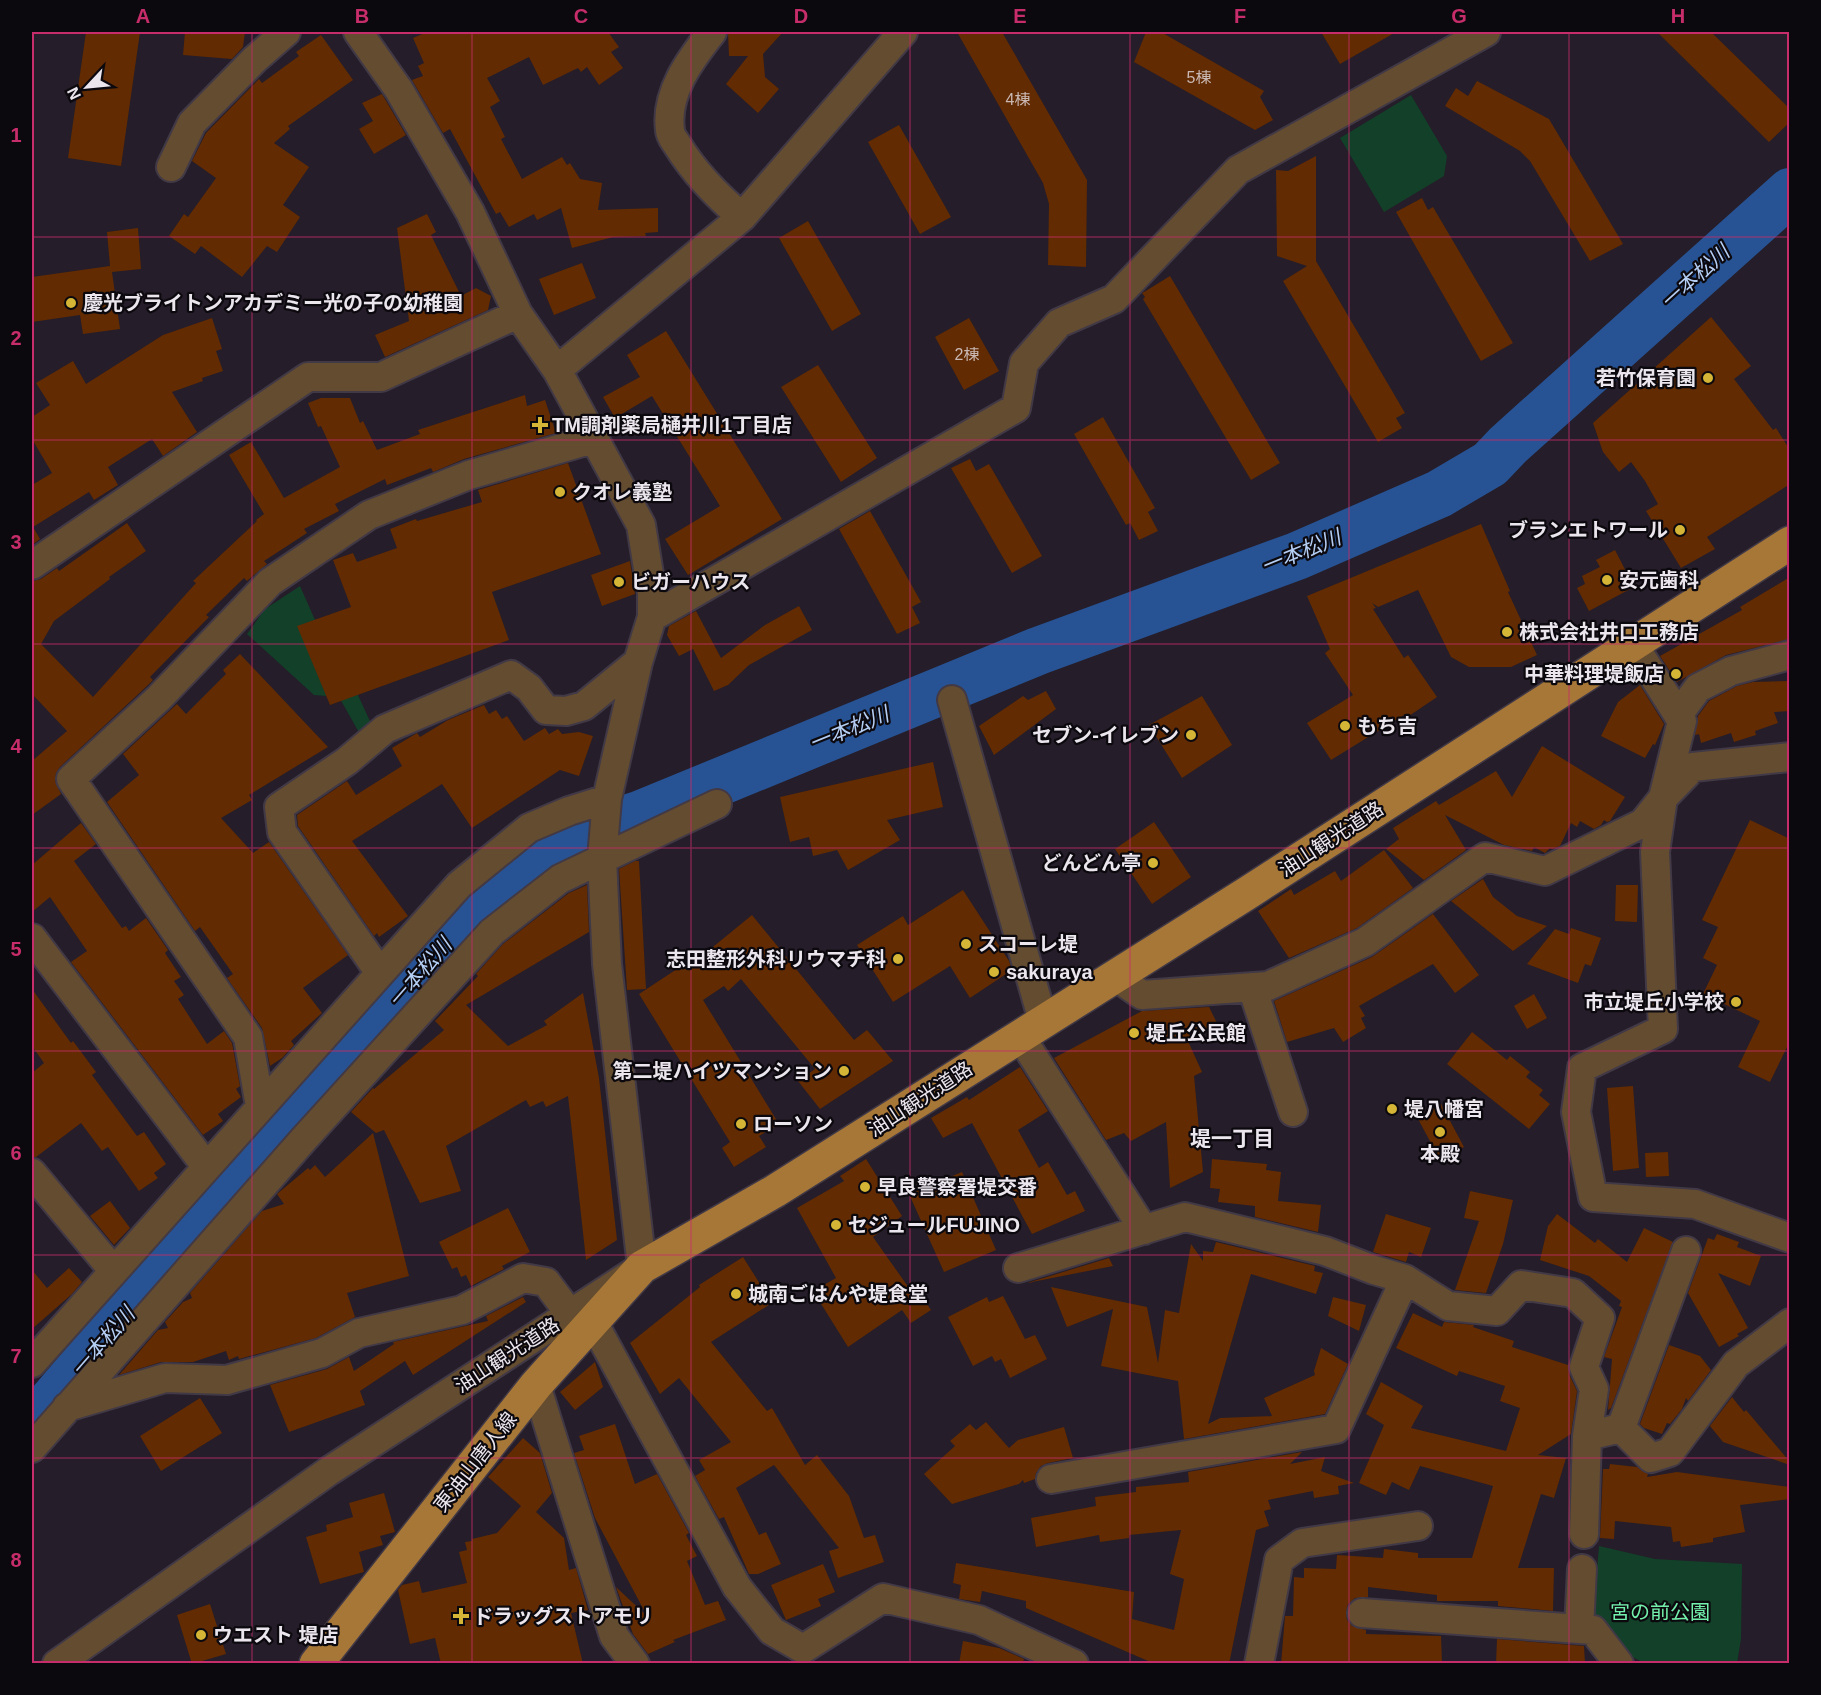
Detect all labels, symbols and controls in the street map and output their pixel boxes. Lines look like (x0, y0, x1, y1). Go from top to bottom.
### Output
text: A (136, 5, 150, 27)
text: B (355, 5, 369, 27)
text: C (574, 5, 588, 27)
text: D (794, 5, 808, 27)
text: E (1013, 5, 1027, 27)
text: F (1234, 5, 1246, 27)
text: G (1451, 5, 1467, 27)
text: H (1671, 5, 1685, 27)
north arrow (57, 57, 117, 117)
house number: 5棟 (1187, 69, 1211, 86)
text: N (64, 84, 84, 102)
house number: 4棟 (1006, 91, 1030, 108)
text: 1 (10, 124, 22, 146)
water label: 一本松川 (1656, 239, 1735, 313)
place label: 慶光ブライトンアカデミー光の子の幼稚園 (83, 292, 463, 314)
marker: 慶光ブライトンアカデミー光の子の幼稚園 (64, 296, 78, 310)
text: 2 (10, 327, 22, 349)
house number: 2棟 (955, 346, 979, 363)
place label: 若竹保育園 (1596, 367, 1696, 389)
marker: 若竹保育園 (1701, 371, 1715, 385)
place label: TM調剤薬局樋井川1丁目店 (552, 414, 792, 436)
marker: TM調剤薬局樋井川1丁目店 (533, 418, 547, 432)
place label: クオレ義塾 (572, 481, 672, 503)
marker: クオレ義塾 (553, 485, 567, 499)
place label: ブランエトワール (1508, 519, 1668, 541)
marker: ブランエトワール (1673, 523, 1687, 537)
water label: 一本松川 (1258, 524, 1346, 578)
text: 3 (10, 531, 22, 553)
place label: 安元歯科 (1619, 569, 1699, 591)
place label: ビガーハウス (631, 571, 751, 593)
marker: 安元歯科 (1600, 573, 1614, 587)
marker: ビガーハウス (612, 575, 626, 589)
place label: 株式会社井口工務店 (1519, 621, 1699, 643)
marker: 株式会社井口工務店 (1500, 625, 1514, 639)
place label: 中華料理堤飯店 (1524, 663, 1664, 685)
marker: 中華料理堤飯店 (1669, 667, 1683, 681)
water label: 一本松川 (806, 701, 894, 755)
place label: もち吉 (1357, 715, 1417, 737)
marker: もち吉 (1338, 719, 1352, 733)
place label: セブン-イレブン (1032, 724, 1179, 746)
marker: セブン-イレブン (1184, 728, 1198, 742)
text: 4 (10, 735, 22, 757)
street label: 油山観光道路 (1275, 797, 1387, 881)
place label: どんどん亭 (1042, 852, 1141, 874)
marker: どんどん亭 (1146, 856, 1160, 870)
water label: 一本松川 (383, 932, 457, 1012)
place label: スコーレ堤 (978, 933, 1078, 955)
marker: スコーレ堤 (959, 937, 973, 951)
text: 5 (10, 938, 22, 960)
place label: 志田整形外科リウマチ科 (666, 948, 886, 970)
marker: 志田整形外科リウマチ科 (891, 952, 905, 966)
place label: sakuraya (1006, 961, 1094, 983)
marker: sakuraya (987, 965, 1001, 979)
place label: 市立堤丘小学校 (1584, 991, 1724, 1013)
marker: 市立堤丘小学校 (1729, 995, 1743, 1009)
place label: 堤丘公民館 (1146, 1022, 1246, 1044)
marker: 堤丘公民館 (1127, 1026, 1141, 1040)
street label: 油山観光道路 (864, 1057, 976, 1141)
place label: 第二堤ハイツマンション (612, 1060, 832, 1082)
marker: 第二堤ハイツマンション (837, 1064, 851, 1078)
place label: 堤八幡宮 (1404, 1098, 1484, 1120)
marker: 堤八幡宮 (1385, 1102, 1399, 1116)
place label: ローソン (753, 1113, 833, 1135)
marker: ローソン (734, 1117, 748, 1131)
marker: 本殿 (1433, 1125, 1447, 1139)
district label: 堤一丁目 (1190, 1127, 1274, 1150)
text: 6 (10, 1142, 22, 1164)
place label: 本殿 (1420, 1143, 1460, 1165)
place label: 早良警察署堤交番 (877, 1176, 1037, 1198)
marker: 早良警察署堤交番 (858, 1180, 872, 1194)
place label: セジュールFUJINO (848, 1214, 1020, 1236)
marker: セジュールFUJINO (829, 1218, 843, 1232)
place label: 城南ごはんや堤食堂 (748, 1283, 928, 1305)
marker: 城南ごはんや堤食堂 (729, 1287, 743, 1301)
water label: 一本松川 (66, 1301, 140, 1381)
street label: 油山観光道路 (451, 1313, 563, 1397)
text: 7 (10, 1345, 22, 1367)
street label: 東油山唐人線 (429, 1408, 521, 1516)
text: 8 (10, 1549, 22, 1571)
park label: 宮の前公園 (1610, 1601, 1710, 1623)
place label: ドラッグストアモリ (473, 1605, 653, 1627)
marker: ドラッグストアモリ (454, 1609, 468, 1623)
place label: ウエスト 堤店 (213, 1624, 339, 1646)
marker: ウエスト 堤店 (194, 1628, 208, 1642)

